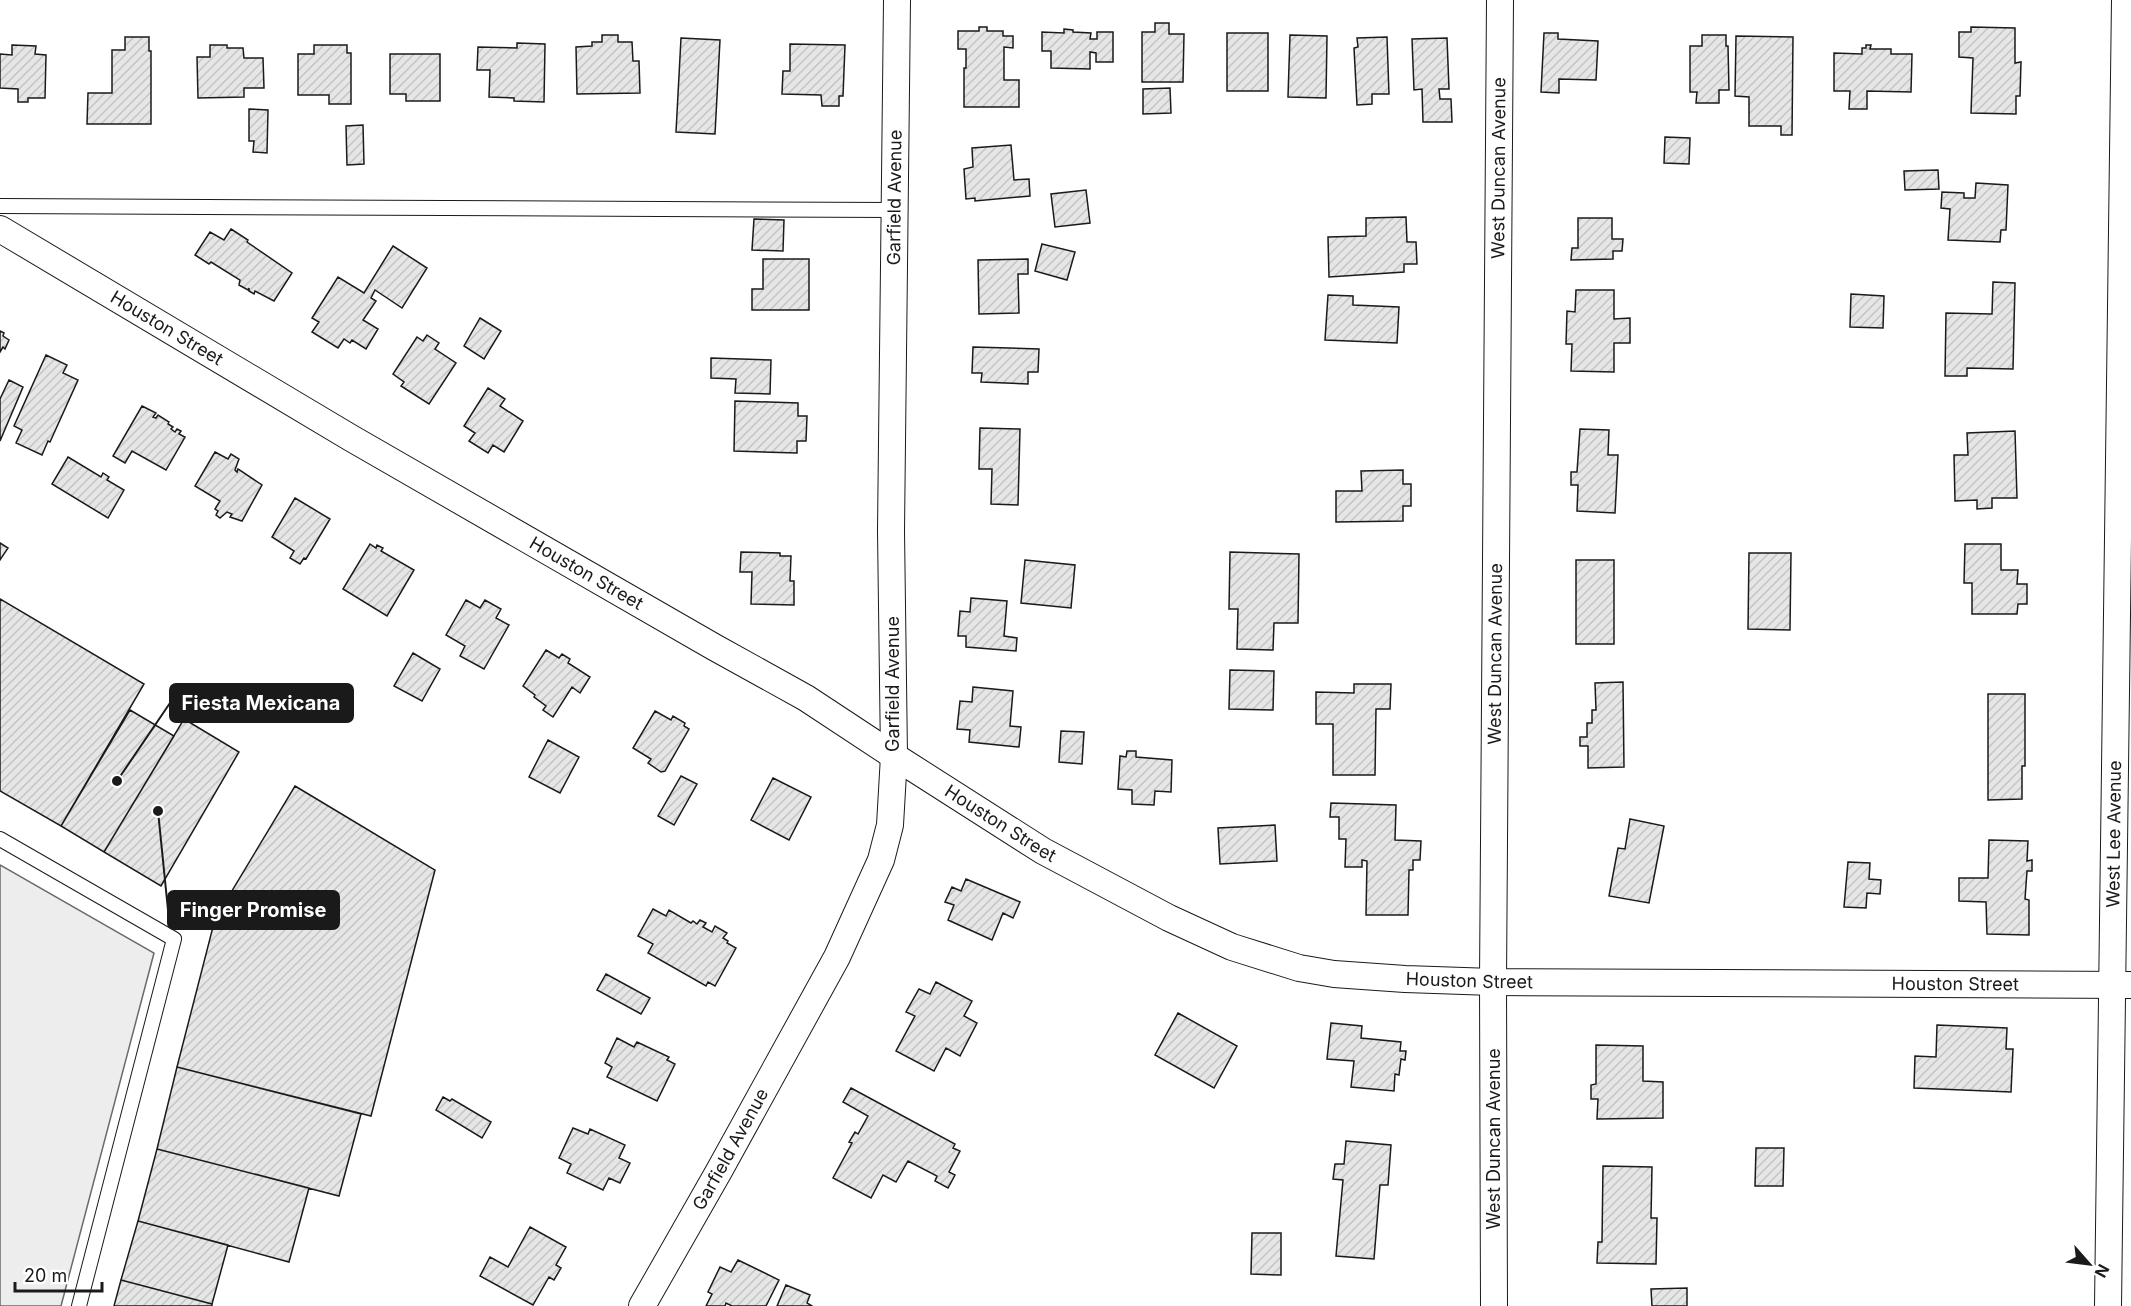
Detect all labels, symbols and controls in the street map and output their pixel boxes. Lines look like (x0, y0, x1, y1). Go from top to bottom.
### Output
street label: West Duncan Avenue (1487, 77, 1509, 259)
street label: Garfield Avenue (883, 130, 906, 266)
street label: Houston Street (107, 286, 227, 369)
street label: Houston Street (526, 532, 647, 614)
street label: West Duncan Avenue (1484, 563, 1506, 745)
street label: Garfield Avenue (882, 616, 903, 752)
callout: Fiesta Mexicana (170, 684, 353, 722)
text: Fiesta Mexicana (182, 691, 340, 715)
street label: West Lee Avenue (2102, 760, 2125, 908)
street label: Houston Street (941, 780, 1060, 866)
callout: Finger Promise (168, 891, 339, 929)
text: Finger Promise (180, 898, 326, 922)
street label: Houston Street (1405, 968, 1533, 992)
street label: Houston Street (1892, 973, 2019, 994)
street label: West Duncan Avenue (1483, 1048, 1504, 1230)
street label: Garfield Avenue (688, 1085, 772, 1214)
north arrow (2059, 1234, 2119, 1294)
scale bar (15, 1255, 102, 1293)
text: N (2091, 1261, 2114, 1281)
text: 20 m (24, 1265, 67, 1286)

